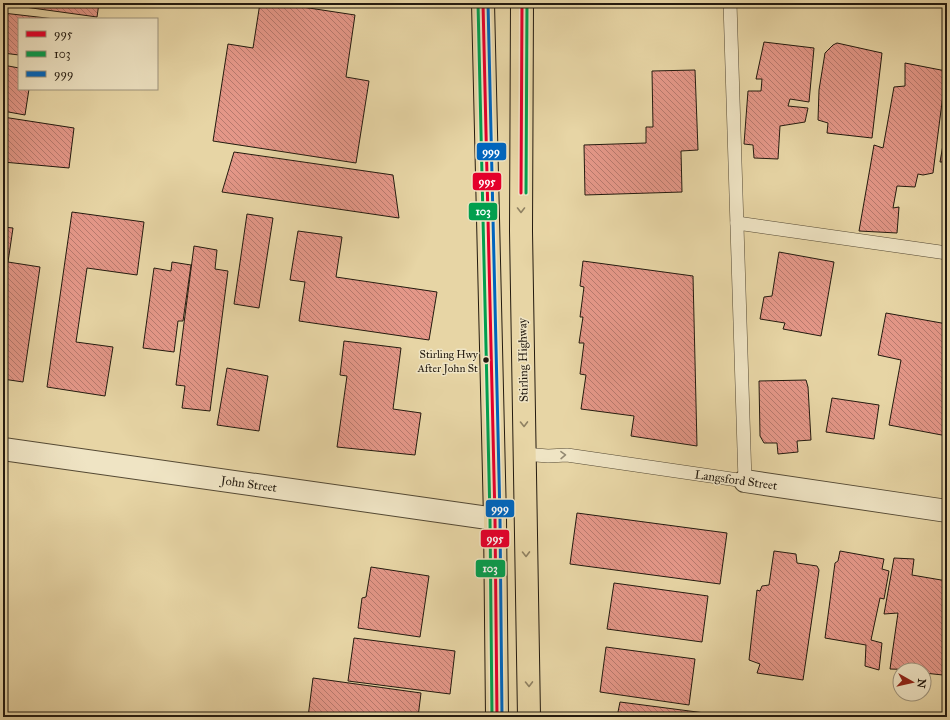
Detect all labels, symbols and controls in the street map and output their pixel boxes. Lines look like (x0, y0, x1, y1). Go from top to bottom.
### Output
legend (18, 18, 158, 90)
text: 995 (54, 27, 73, 41)
text: 103 (54, 47, 71, 61)
text: 999 (54, 67, 73, 81)
line badge: 999 (476, 142, 507, 161)
text: 999 (482, 145, 500, 159)
line badge: 995 (472, 172, 502, 191)
text: 995 (479, 175, 496, 189)
line badge: 103 (468, 202, 498, 221)
text: 103 (475, 205, 491, 219)
one-way arrow (517, 207, 525, 213)
street label: Stirling Highway (515, 317, 532, 402)
place label: Stirling Hwy After John St (416, 348, 479, 376)
marker: Stirling Hwy After John St (481, 355, 491, 365)
one-way arrow (520, 421, 528, 427)
one-way arrow (560, 451, 566, 459)
street label: Langsford Street (694, 467, 779, 494)
street label: John Street (218, 473, 279, 496)
line badge: 999 (485, 499, 515, 518)
text: 999 (491, 502, 509, 516)
line badge: 995 (480, 529, 510, 548)
text: 995 (487, 532, 504, 546)
one-way arrow (522, 551, 530, 557)
line badge: 103 (475, 559, 506, 578)
text: 103 (482, 562, 498, 576)
north arrow (892, 662, 932, 702)
text: N (914, 678, 928, 690)
one-way arrow (524, 681, 533, 687)

